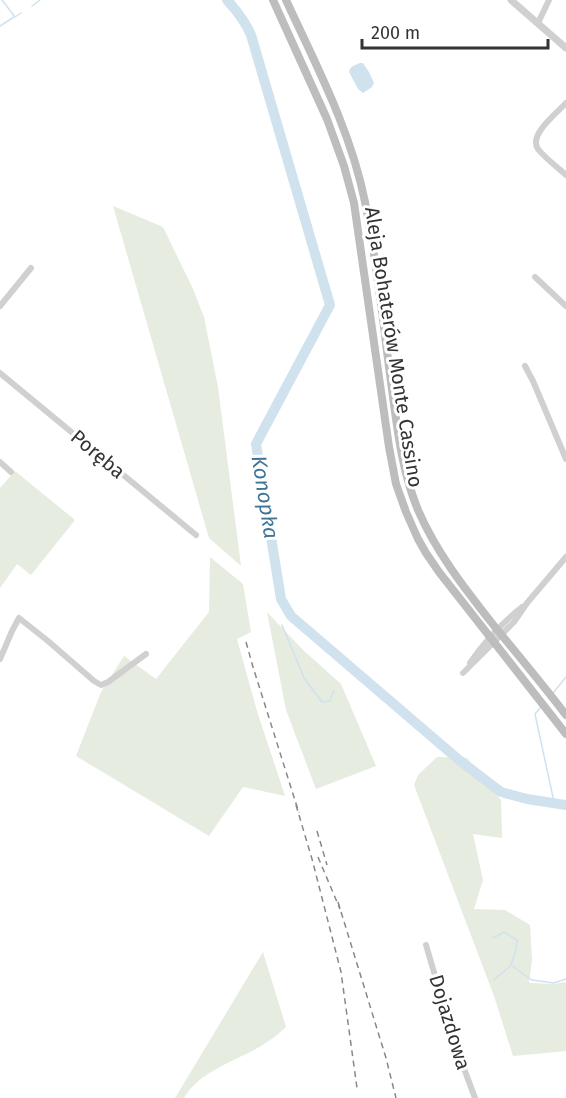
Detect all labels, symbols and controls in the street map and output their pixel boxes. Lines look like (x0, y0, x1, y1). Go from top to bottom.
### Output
scale bar (362, 12, 548, 50)
text: 200 m (371, 22, 420, 44)
street label: Aleja Bohaterów Monte Cassino (360, 205, 428, 489)
street label: Poręba (66, 424, 130, 484)
water label: Konopka (246, 453, 284, 541)
street label: Dojazdowa (424, 972, 476, 1072)

